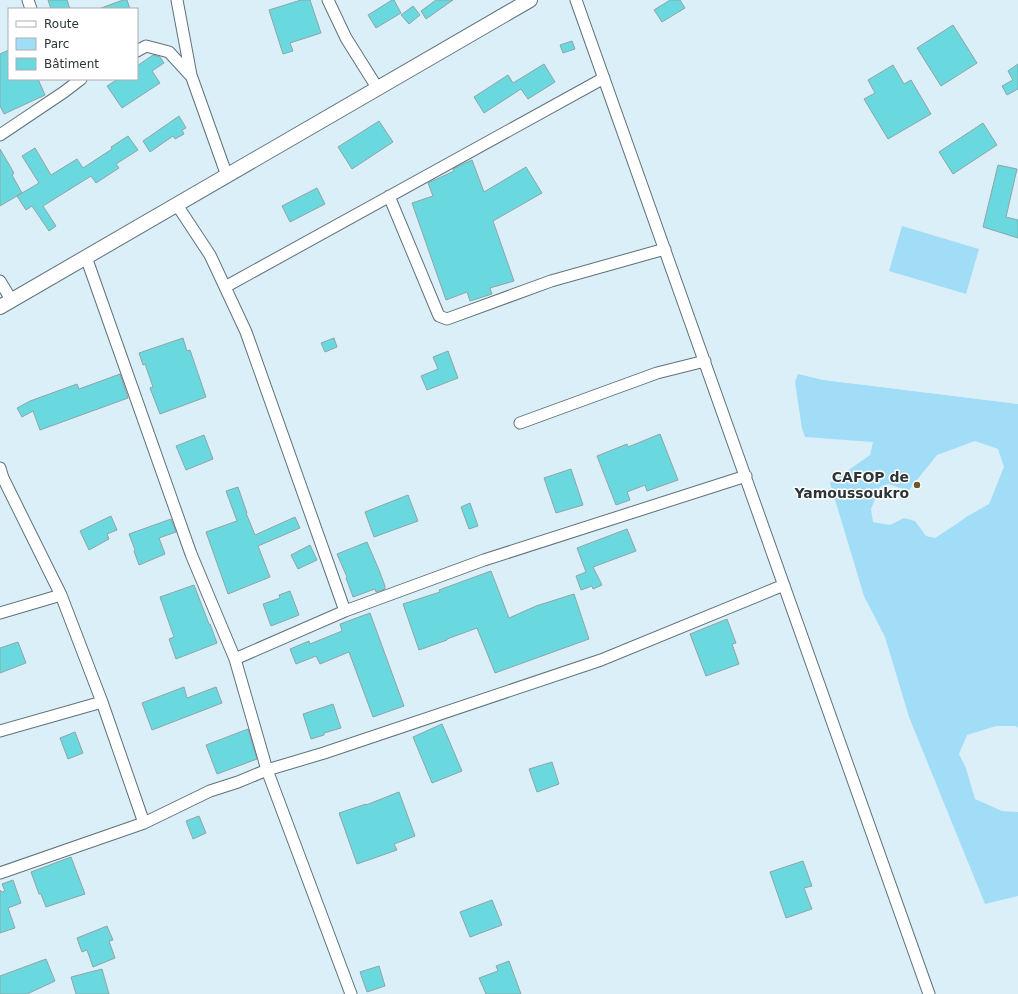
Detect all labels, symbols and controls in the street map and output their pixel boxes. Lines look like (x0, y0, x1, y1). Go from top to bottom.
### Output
legend (8, 8, 138, 80)
text: Route (44, 17, 79, 31)
text: Parc (44, 37, 69, 51)
text: Bâtiment (44, 57, 99, 71)
place label: CAFOP de Yamoussoukro (793, 469, 909, 501)
marker: CAFOP de Yamoussoukro (912, 480, 922, 490)

